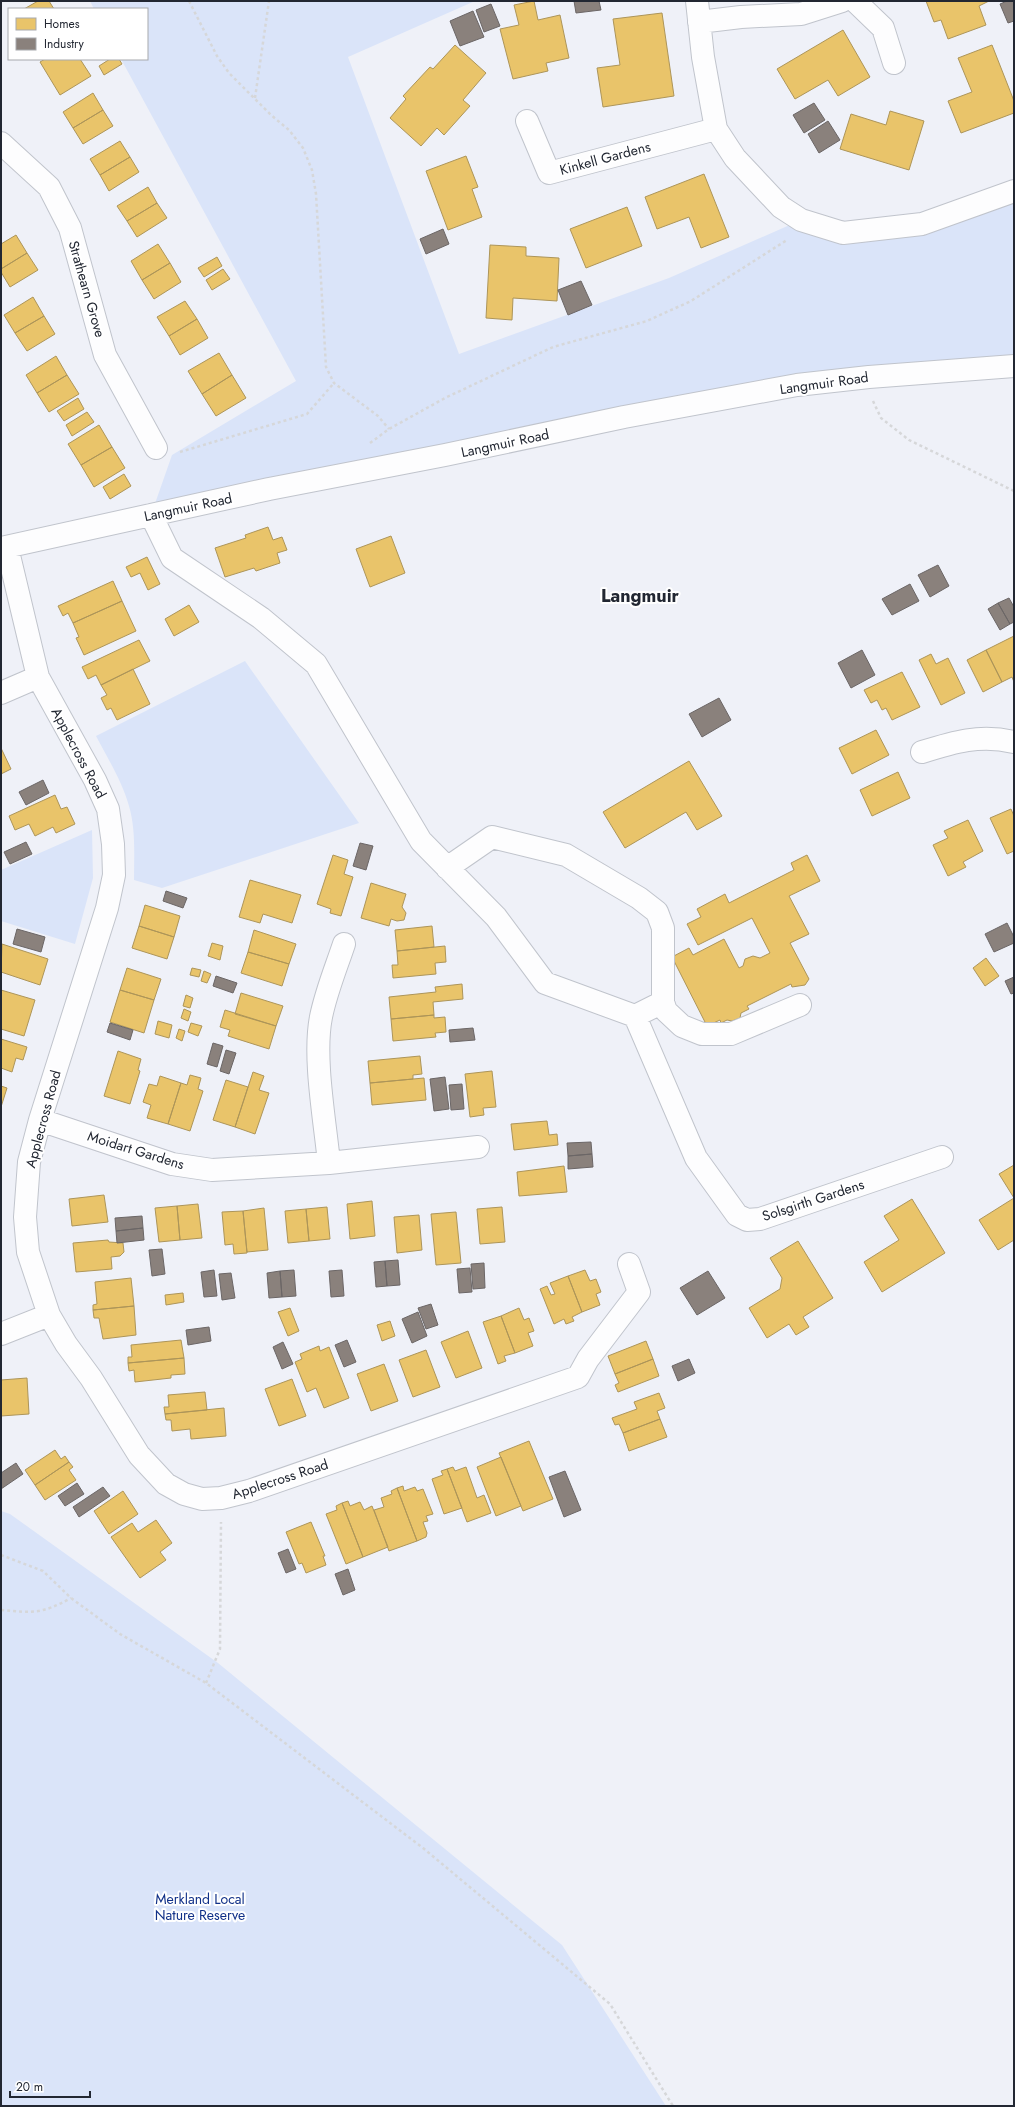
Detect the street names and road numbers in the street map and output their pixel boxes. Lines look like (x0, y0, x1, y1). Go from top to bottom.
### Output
street label: Kinkell Gardens (557, 136, 653, 180)
street label: Strathearn Grove (64, 238, 110, 340)
street label: Langmuir Road (778, 367, 870, 399)
street label: Langmuir Road (459, 424, 551, 462)
street label: Langmuir Road (142, 488, 234, 526)
street label: Applecross Road (47, 704, 111, 802)
street label: Applecross Road (20, 1068, 66, 1170)
street label: Moidart Gardens (85, 1126, 187, 1174)
street label: Solsgirth Gardens (759, 1174, 867, 1226)
street label: Applecross Road (229, 1454, 331, 1504)

